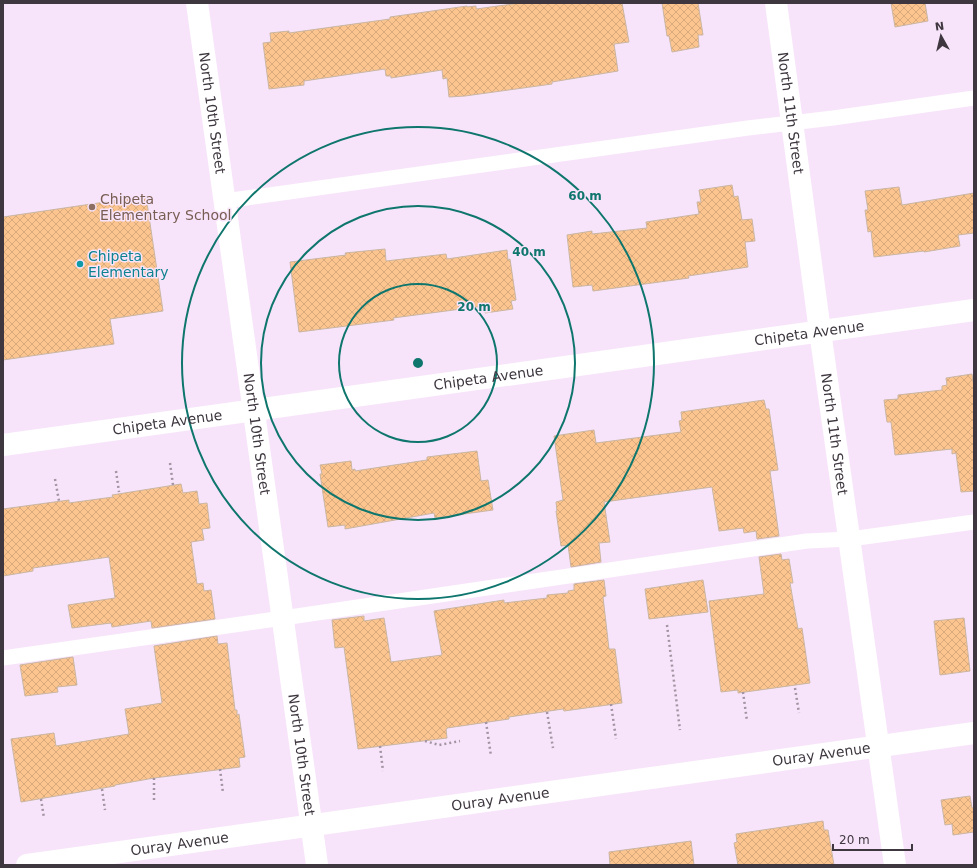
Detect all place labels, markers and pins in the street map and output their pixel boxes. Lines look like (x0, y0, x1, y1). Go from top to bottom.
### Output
place label: Chipeta Elementary School (100, 191, 232, 223)
marker: Chipeta Elementary School (87, 202, 97, 212)
place label: Chipeta Elementary (88, 248, 169, 280)
marker: Chipeta Elementary (75, 259, 85, 269)
centre of rings (411, 356, 425, 370)

